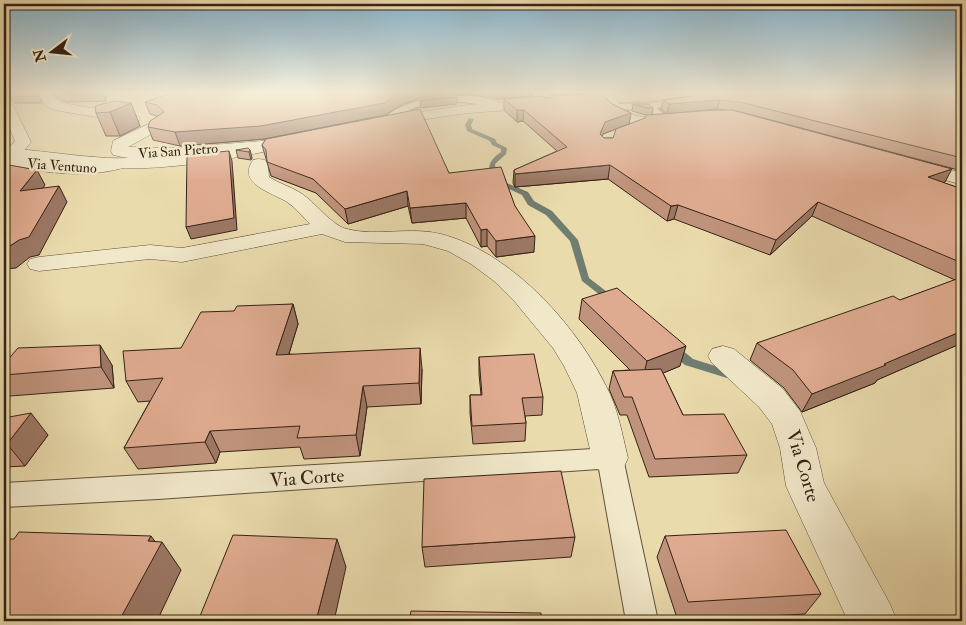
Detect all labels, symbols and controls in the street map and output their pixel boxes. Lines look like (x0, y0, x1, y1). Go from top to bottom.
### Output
north arrow (28, 28, 78, 78)
text: N (30, 47, 50, 65)
street label: Via San Pietro (137, 140, 219, 162)
street label: Via Ventuno (27, 155, 98, 177)
street label: Via Corte (781, 427, 825, 505)
street label: Via Corte (269, 463, 345, 493)

